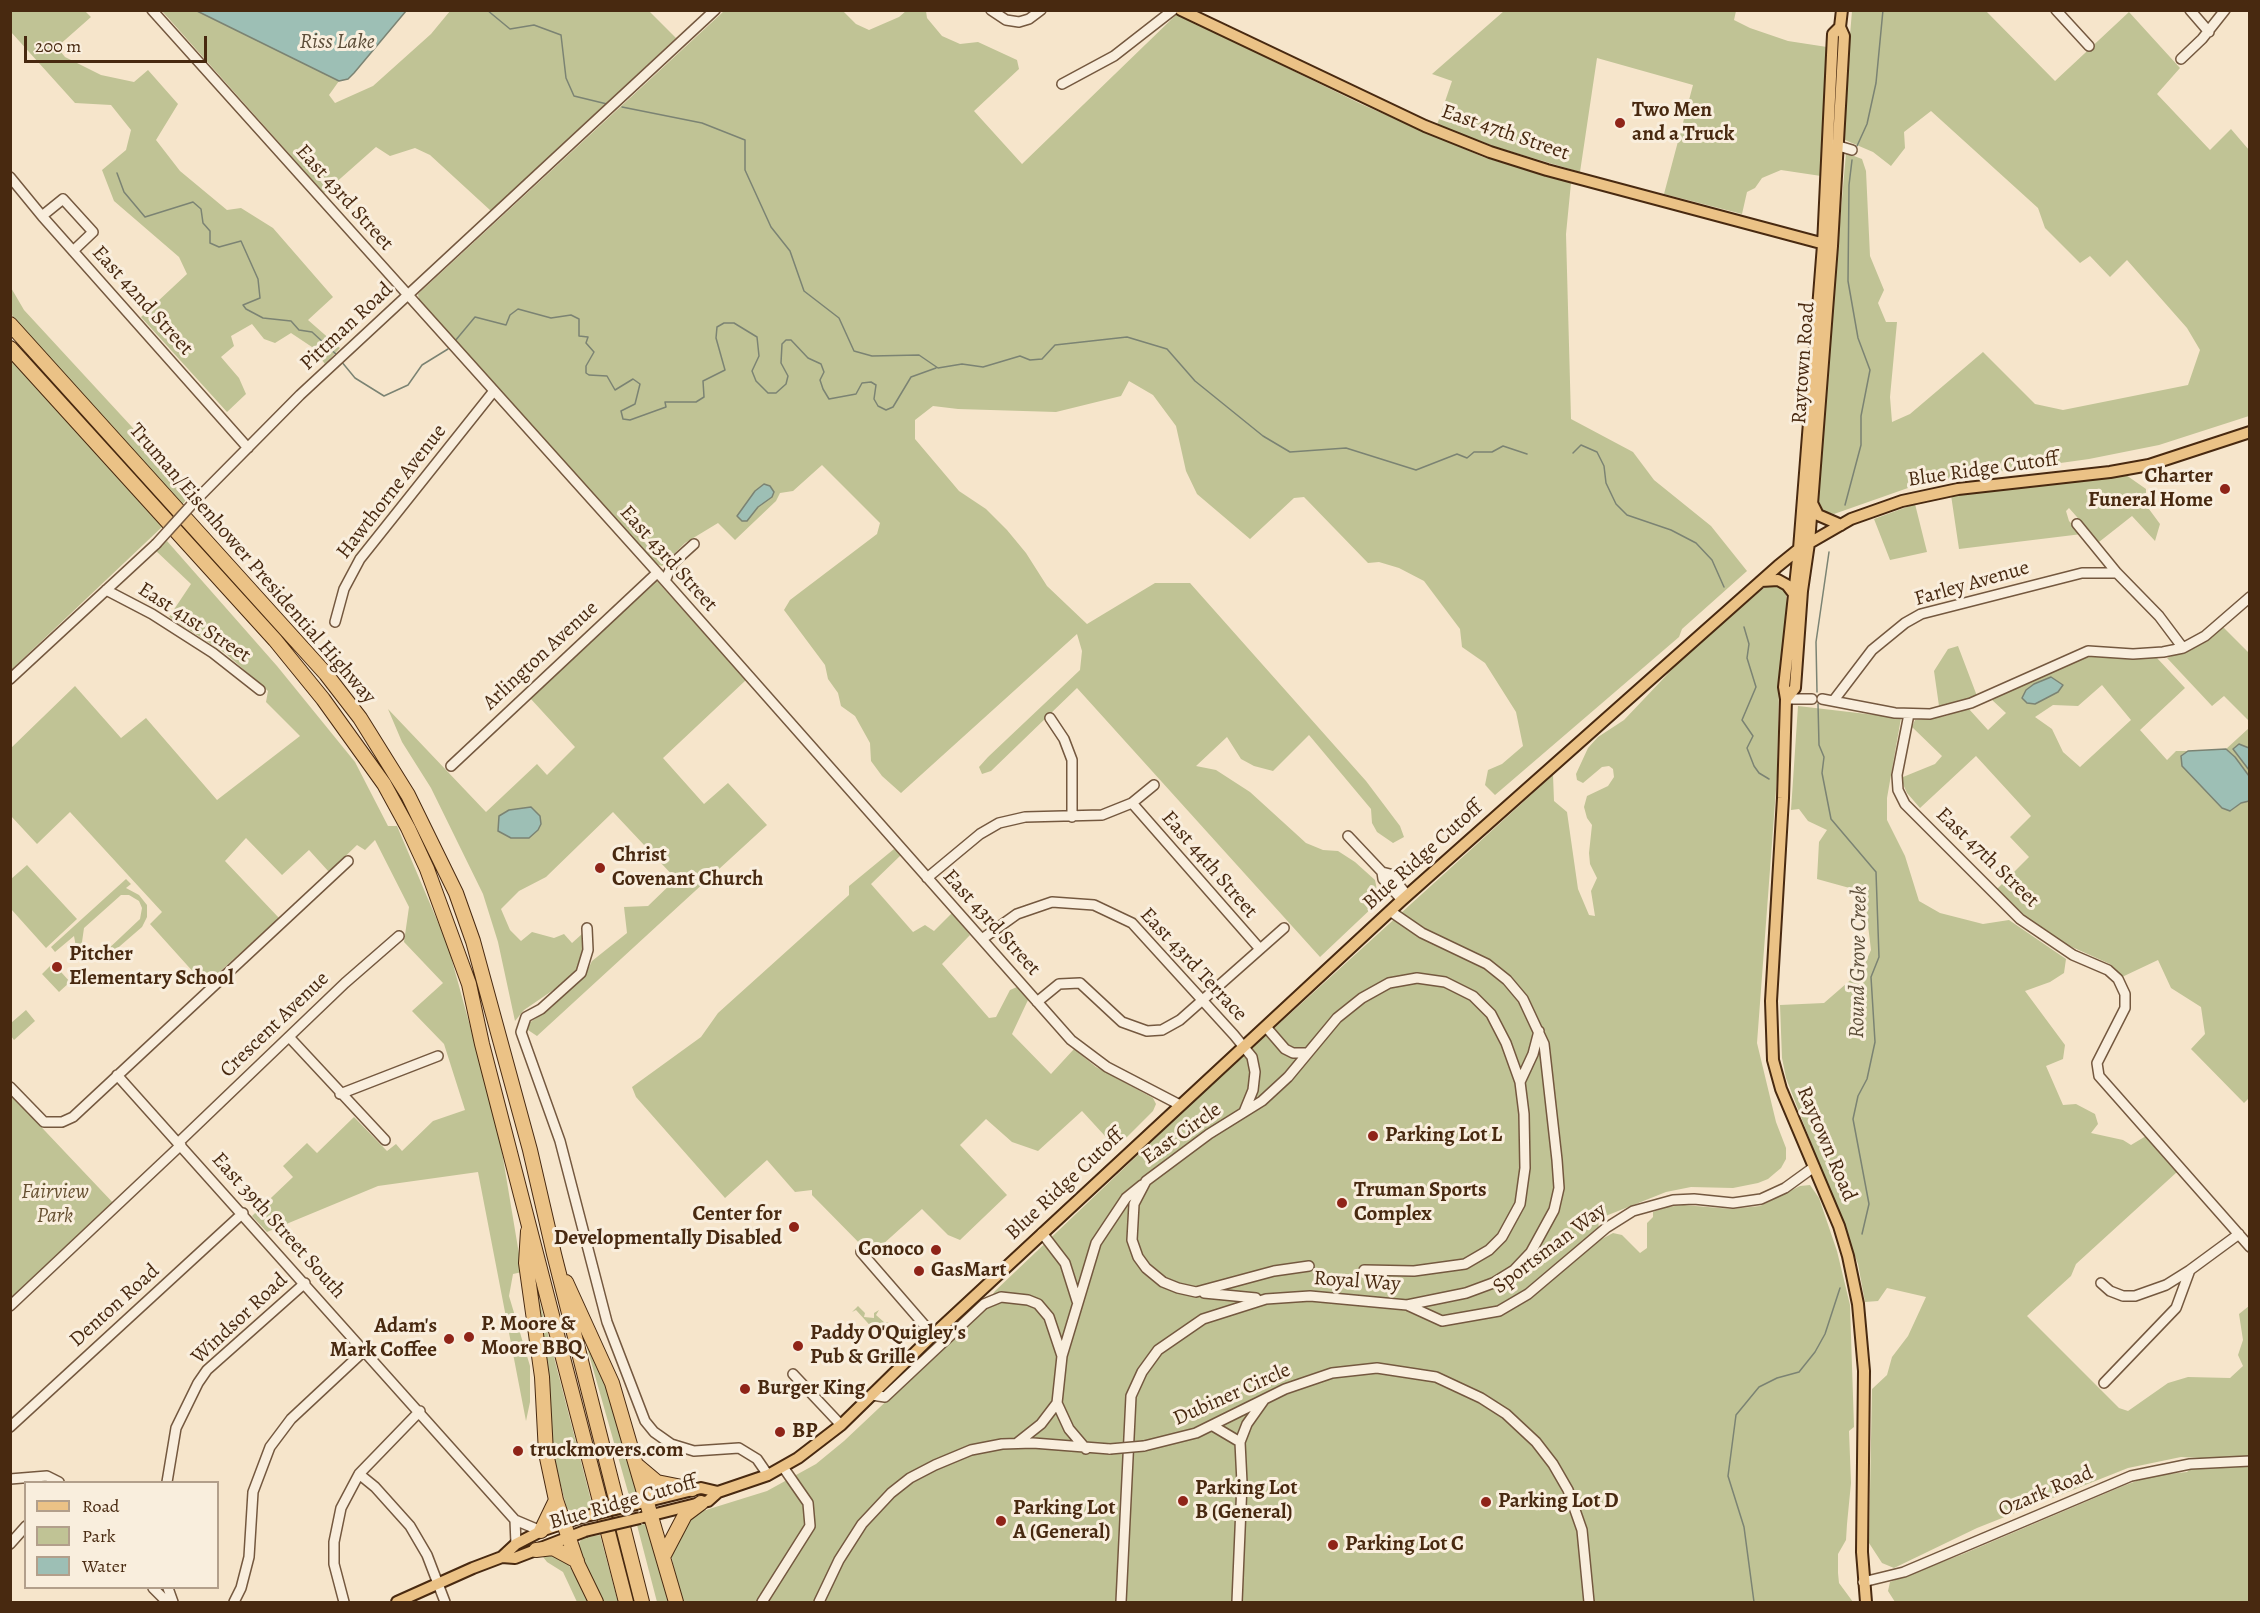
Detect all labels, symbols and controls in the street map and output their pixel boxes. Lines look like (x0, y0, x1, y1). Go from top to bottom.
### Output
scale bar (27, 24, 210, 62)
water label: Riss Lake (299, 30, 375, 56)
text: 200 m (35, 34, 81, 58)
place label: Two Men and a Truck (1632, 98, 1734, 148)
street label: East 47th Street (1438, 99, 1572, 167)
marker: Two Men and a Truck (1613, 116, 1627, 130)
street label: East 43rd Street (290, 140, 398, 256)
street label: East 42nd Street (86, 241, 198, 361)
street label: Pittman Road (295, 278, 399, 376)
street label: Raytown Road (1787, 301, 1821, 425)
street label: Truman/Eisenhower Presidential Highway (123, 419, 381, 709)
street label: Hawthorne Avenue (332, 420, 452, 564)
street label: Blue Ridge Cutoff (1906, 447, 2060, 493)
place label: Charter Funeral Home (2088, 464, 2213, 514)
marker: Charter Funeral Home (2218, 482, 2232, 496)
street label: East 43rd Street (614, 501, 722, 617)
street label: Farley Avenue (1912, 556, 2032, 612)
street label: East 41st Street (133, 577, 255, 669)
street label: Arlington Avenue (478, 596, 604, 716)
street label: Blue Ridge Cutoff (1358, 796, 1488, 916)
street label: East 47th Street (1930, 803, 2044, 913)
street label: East 44th Street (1155, 806, 1263, 924)
place label: Christ Covenant Church (612, 843, 763, 893)
marker: Christ Covenant Church (593, 861, 607, 875)
street label: East 43rd Street (937, 865, 1045, 981)
water label: Round Grove Creek (1844, 885, 1874, 1039)
street label: East 43rd Terrace (1134, 903, 1252, 1027)
place label: Pitcher Elementary School (69, 942, 234, 992)
marker: Pitcher Elementary School (50, 960, 64, 974)
street label: Crescent Avenue (215, 967, 335, 1083)
street label: Raytown Road (1790, 1083, 1862, 1205)
street label: East Circle (1137, 1098, 1227, 1170)
place label: Parking Lot L (1385, 1123, 1502, 1149)
street label: Blue Ridge Cutoff (1001, 1124, 1129, 1246)
marker: Parking Lot L (1366, 1129, 1380, 1143)
street label: East 39th Street South (206, 1148, 350, 1304)
place label: Truman Sports Complex (1354, 1178, 1487, 1228)
park label: Fairview Park (21, 1180, 89, 1230)
marker: Truman Sports Complex (1335, 1196, 1349, 1210)
street label: Sportsman Way (1488, 1198, 1612, 1300)
place label: Center for Developmentally Disabled (554, 1202, 782, 1252)
marker: Center for Developmentally Disabled (787, 1220, 801, 1234)
place label: Conoco (858, 1237, 924, 1263)
marker: Conoco (929, 1243, 943, 1257)
place label: GasMart (931, 1258, 1006, 1284)
street label: Denton Road (65, 1259, 165, 1353)
marker: GasMart (912, 1264, 926, 1278)
street label: Royal Way (1313, 1266, 1401, 1298)
street label: Windsor Road (187, 1268, 293, 1370)
place label: P. Moore & Moore BBQ (481, 1312, 582, 1362)
place label: Adam's Mark Coffee (330, 1314, 437, 1364)
place label: Paddy O'Quigley's Pub & Grille (810, 1321, 966, 1371)
marker: P. Moore & Moore BBQ (462, 1330, 476, 1344)
marker: Adam's Mark Coffee (442, 1332, 456, 1346)
marker: Paddy O'Quigley's Pub & Grille (791, 1339, 805, 1353)
street label: Dubiner Circle (1169, 1358, 1295, 1432)
place label: Burger King (757, 1376, 865, 1402)
marker: Burger King (738, 1382, 752, 1396)
place label: BP (792, 1419, 817, 1445)
marker: BP (773, 1425, 787, 1439)
place label: truckmovers.com (530, 1438, 684, 1464)
marker: truckmovers.com (511, 1444, 525, 1458)
street label: Ozark Road (1995, 1461, 2097, 1523)
street label: Blue Ridge Cutoff (547, 1470, 699, 1536)
place label: Parking Lot B (General) (1195, 1476, 1297, 1526)
legend (24, 1481, 219, 1589)
place label: Parking Lot D (1498, 1489, 1619, 1515)
text: Road (82, 1494, 119, 1518)
marker: Parking Lot B (General) (1176, 1494, 1190, 1508)
marker: Parking Lot D (1479, 1495, 1493, 1509)
place label: Parking Lot A (General) (1013, 1496, 1115, 1546)
marker: Parking Lot A (General) (994, 1514, 1008, 1528)
text: Park (82, 1524, 116, 1548)
place label: Parking Lot C (1345, 1532, 1464, 1558)
marker: Parking Lot C (1326, 1538, 1340, 1552)
text: Water (82, 1554, 127, 1578)

